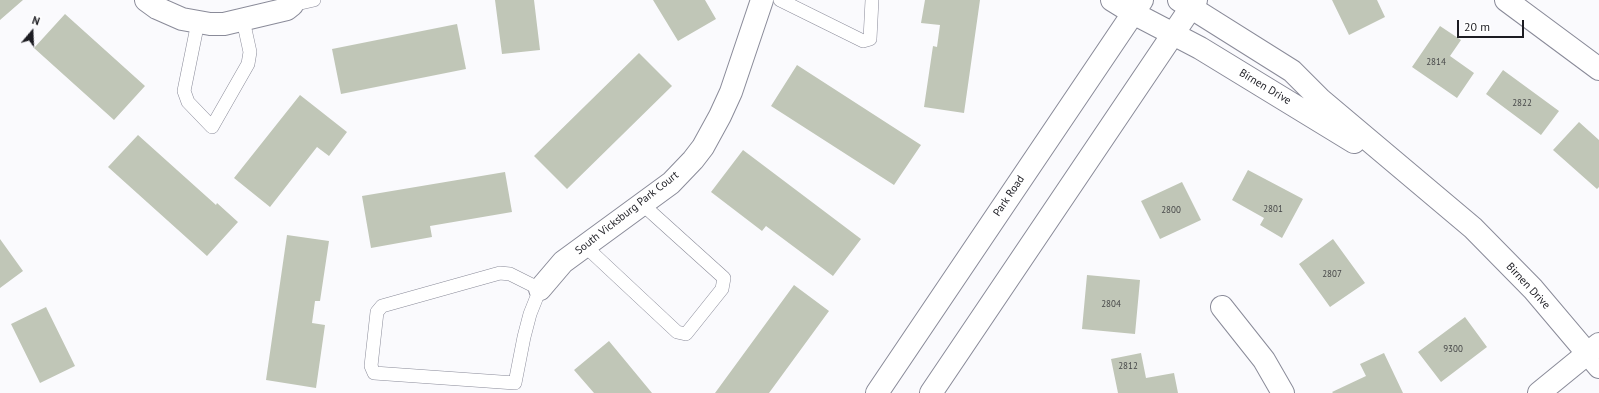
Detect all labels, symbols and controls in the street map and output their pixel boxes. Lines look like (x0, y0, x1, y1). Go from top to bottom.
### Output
north arrow (12, 12, 52, 52)
scale bar (1459, 12, 1526, 38)
text: N (30, 13, 42, 28)
text: 20 m (1464, 19, 1490, 34)
house number: 2814 (1426, 57, 1446, 67)
street label: Birnen Drive (1237, 66, 1293, 108)
house number: 2822 (1512, 98, 1532, 108)
street label: South Vicksburg Park Court (573, 169, 681, 257)
street label: Park Road (991, 173, 1027, 219)
house number: 2801 (1263, 204, 1283, 214)
house number: 2800 (1161, 205, 1181, 215)
street label: Birnen Drive (1503, 260, 1553, 312)
house number: 2807 (1322, 269, 1342, 279)
house number: 2804 (1101, 299, 1121, 309)
house number: 9300 (1443, 344, 1463, 354)
house number: 2812 (1118, 361, 1138, 371)

